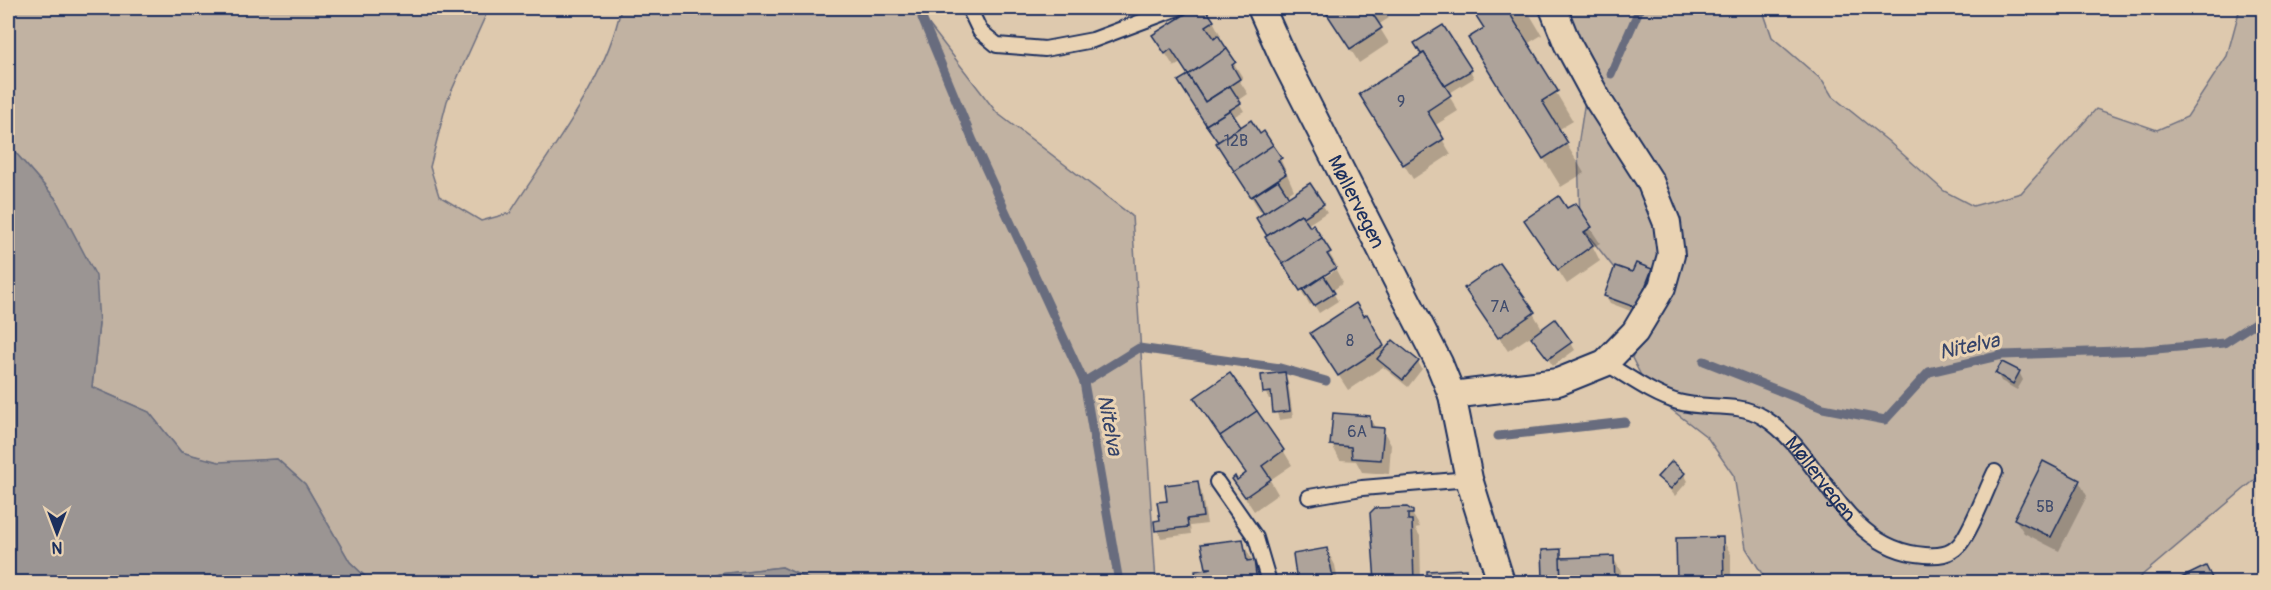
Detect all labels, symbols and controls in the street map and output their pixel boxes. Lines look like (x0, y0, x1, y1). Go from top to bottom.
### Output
house number: 9 (1397, 92, 1405, 112)
house number: 12B (1224, 131, 1248, 151)
street label: Møllervegen (1322, 151, 1390, 253)
house number: 7A (1491, 297, 1509, 317)
water label: Nitelva (1936, 327, 2003, 366)
house number: 8 (1346, 331, 1354, 351)
water label: Nitelva (1091, 393, 1128, 459)
house number: 6A (1347, 422, 1367, 442)
street label: Møllervegen (1780, 431, 1861, 527)
house number: 5B (2036, 497, 2054, 517)
north arrow (27, 503, 87, 563)
text: N (51, 537, 62, 557)

